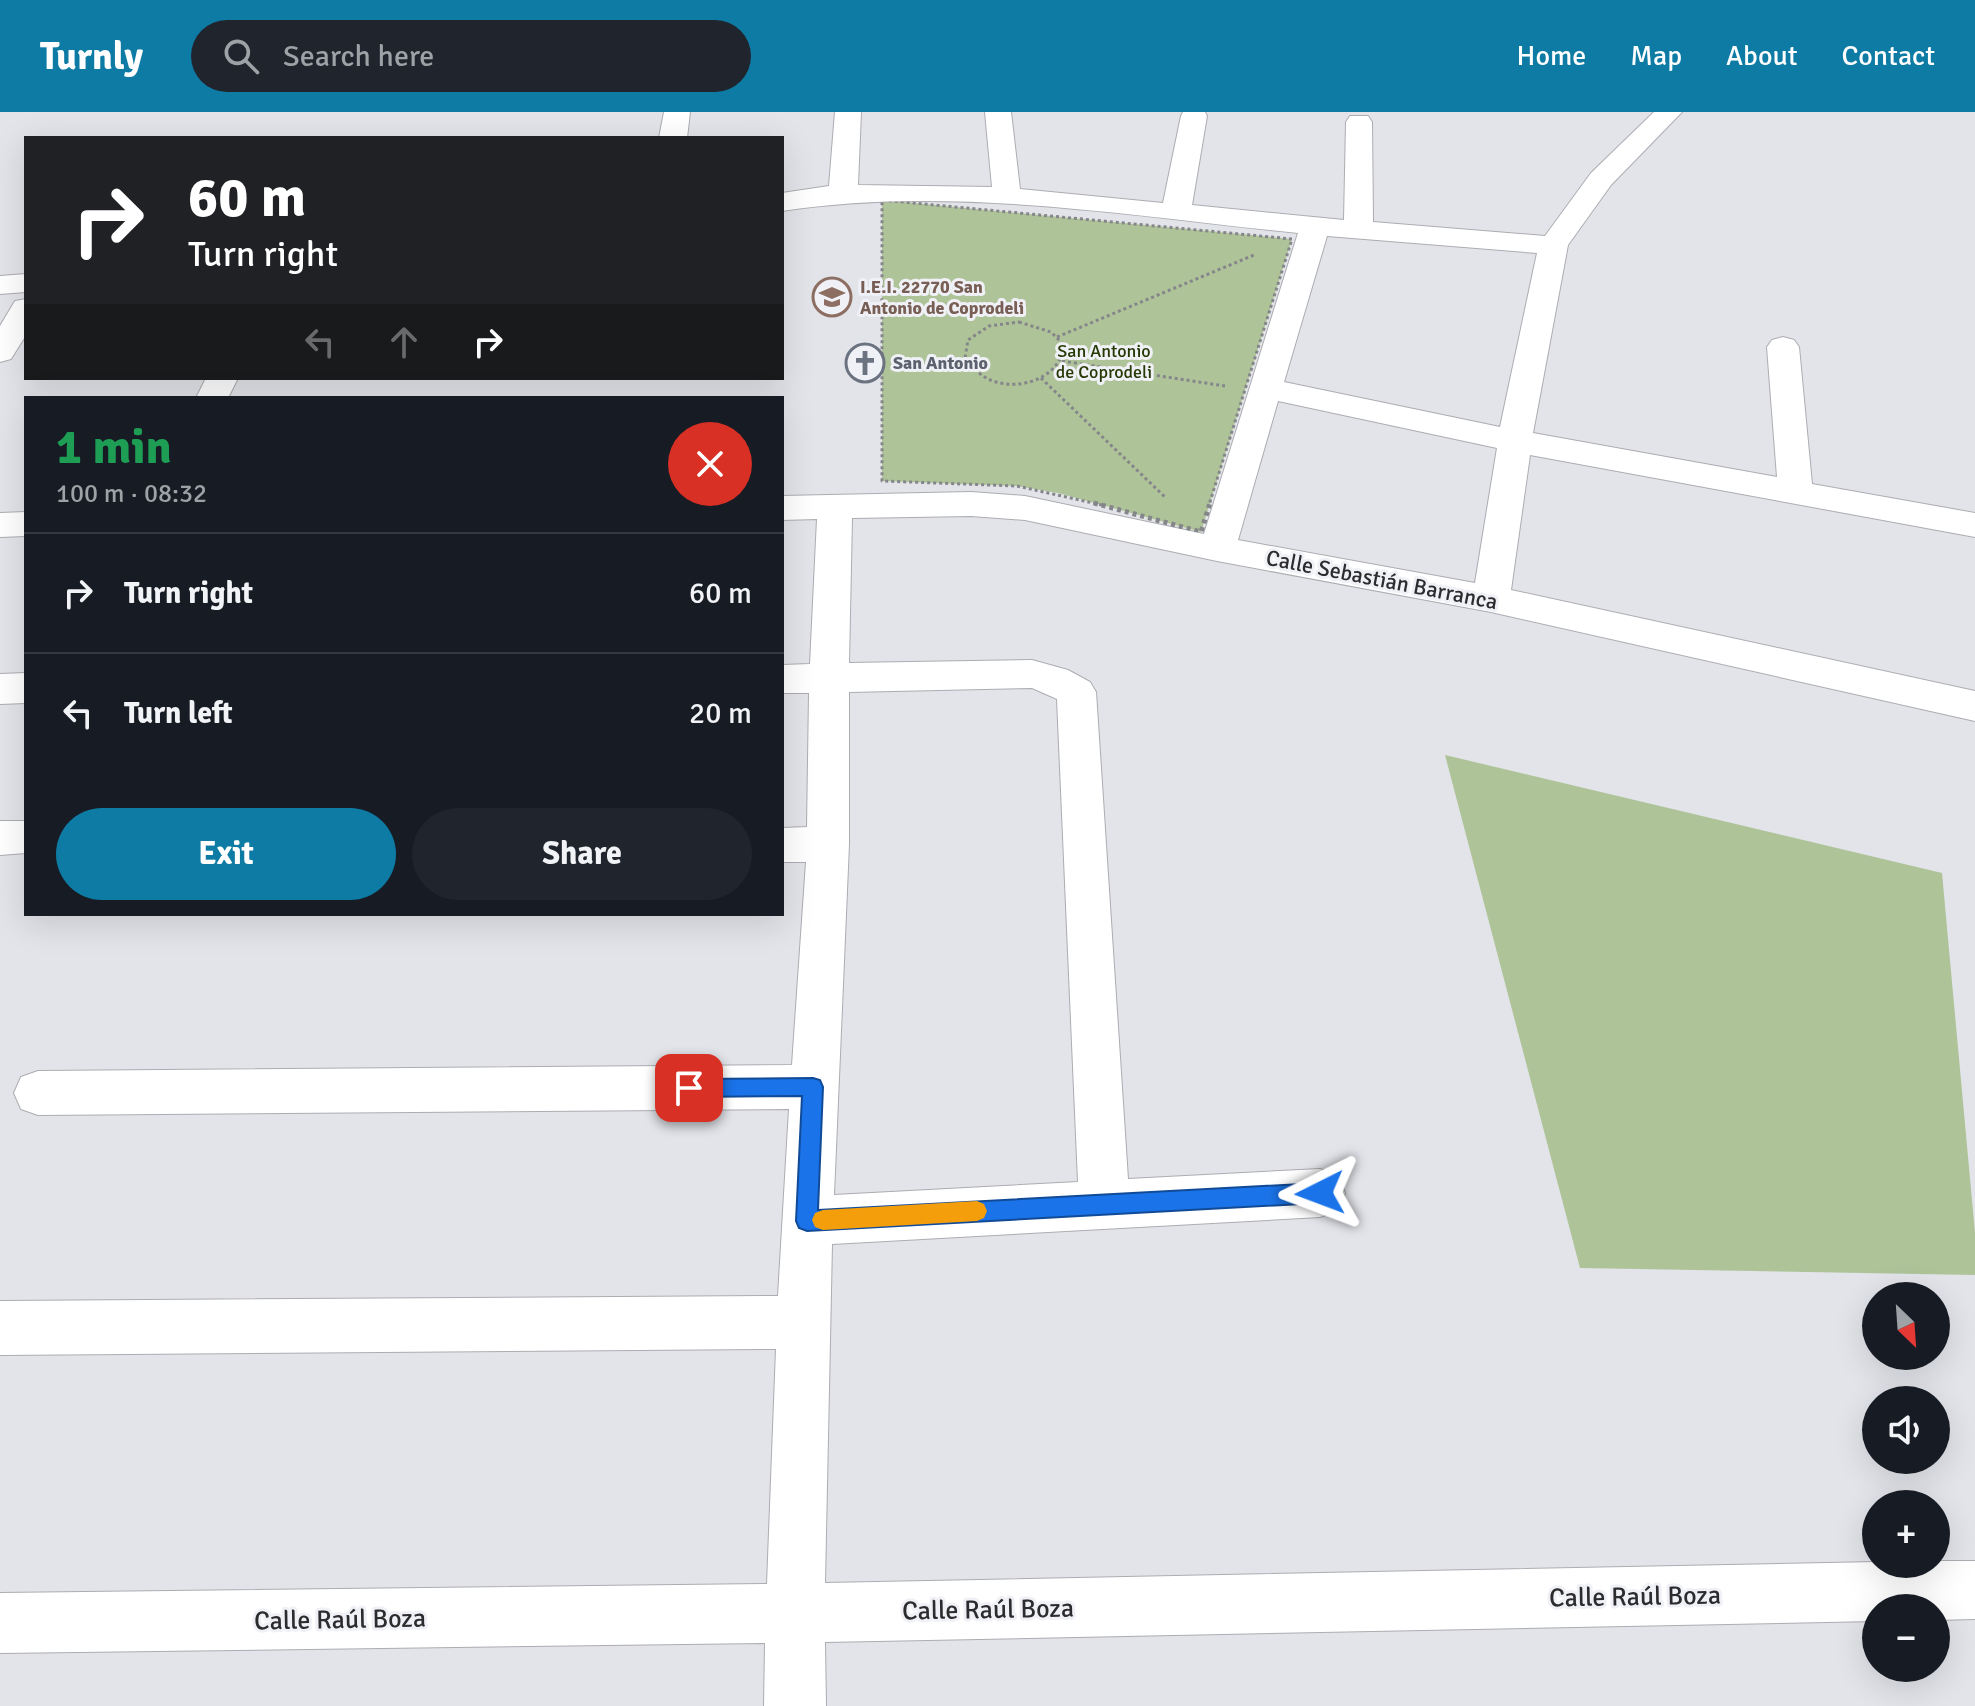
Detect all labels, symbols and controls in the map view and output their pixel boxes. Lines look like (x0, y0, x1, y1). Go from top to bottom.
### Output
search box (191, 20, 751, 92)
text: Turnly (40, 33, 143, 80)
icon: search (219, 34, 263, 78)
text: Search here (283, 38, 434, 75)
text: Home (1517, 39, 1586, 73)
text: Map (1630, 39, 1682, 73)
text: About (1726, 39, 1798, 73)
text: Contact (1842, 39, 1935, 73)
text: 60 m (188, 163, 306, 232)
icon: right (56, 168, 160, 272)
text: Turn right (188, 232, 338, 277)
school or university icon: I.E.I. 22770 San Antonio de Coprodeli (811, 276, 853, 318)
place label: I.E.I. 22770 San Antonio de Coprodeli (860, 276, 1024, 319)
icon: left (298, 320, 342, 364)
icon: ahead (382, 320, 426, 364)
icon: right (466, 320, 510, 364)
park label: San Antonio de Coprodeli (1056, 340, 1152, 383)
church icon: San Antonio (844, 342, 886, 384)
place label: San Antonio (893, 352, 988, 374)
text: 1 min (56, 418, 172, 477)
button: close (668, 422, 752, 506)
text: 100 m · 08:32 (56, 478, 207, 510)
street label: Calle Sebastián Barranca (1264, 544, 1500, 615)
icon: right (56, 571, 100, 615)
text: Turn right (124, 575, 253, 612)
text: 60 m (689, 575, 752, 612)
icon: left (56, 691, 100, 735)
text: Turn left (124, 695, 233, 732)
text: 20 m (689, 695, 752, 732)
button: Exit (56, 808, 396, 900)
button: Share (412, 808, 752, 900)
pin (655, 1054, 723, 1122)
icon: arrive (667, 1066, 711, 1110)
position arrow (1278, 1151, 1362, 1235)
north arrow (1862, 1282, 1950, 1370)
map controls (1862, 1282, 1950, 1682)
button: sound (1862, 1386, 1950, 1474)
button: + (1862, 1490, 1950, 1578)
street label: Calle Raúl Boza (1549, 1580, 1721, 1614)
street label: Calle Raúl Boza (902, 1593, 1074, 1627)
button: − (1862, 1594, 1950, 1682)
street label: Calle Raúl Boza (254, 1603, 426, 1637)

